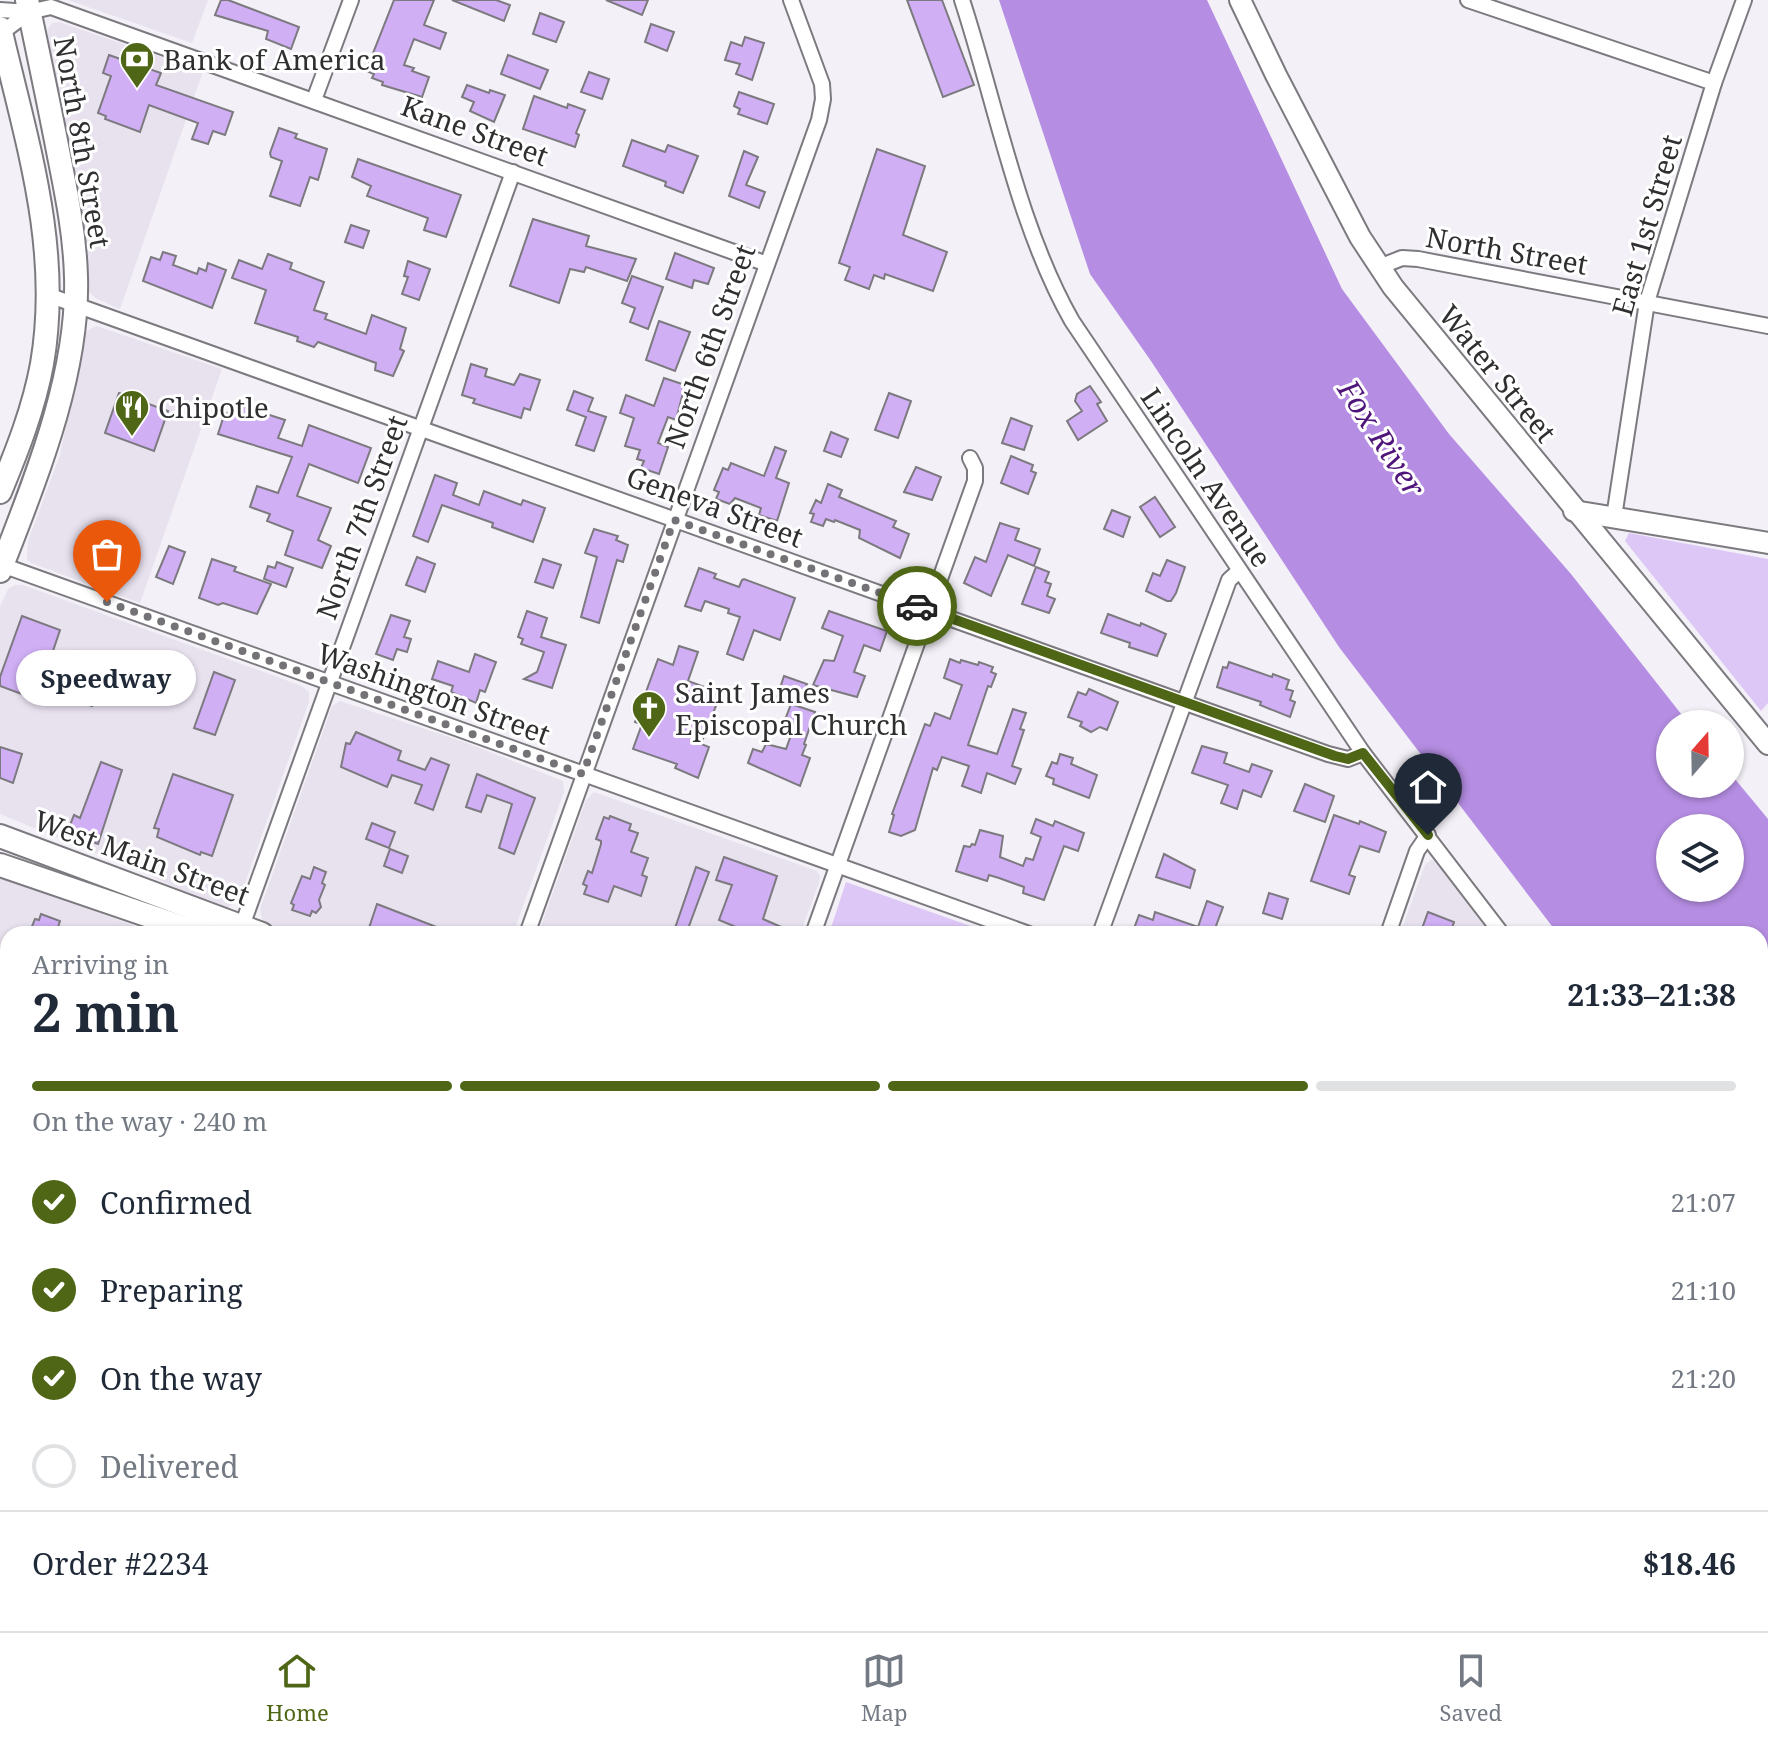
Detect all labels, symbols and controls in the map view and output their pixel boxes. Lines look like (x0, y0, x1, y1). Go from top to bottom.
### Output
street label: North 8th Street (46, 33, 120, 251)
bank icon: Bank of America (118, 40, 156, 90)
place label: Bank of America (163, 40, 385, 78)
street label: Kane Street (396, 86, 554, 174)
street label: East 1st Street (1602, 130, 1690, 320)
street label: North Street (1423, 217, 1591, 283)
street label: North 6th Street (654, 239, 764, 453)
street label: Water Street (1431, 296, 1565, 450)
water label: Fox River (1328, 371, 1436, 505)
street label: Lincoln Avenue (1133, 380, 1281, 574)
restaurant icon: Chipotle (113, 388, 151, 438)
place label: Chipotle (158, 388, 269, 426)
street label: North 7th Street (306, 410, 416, 624)
street label: Geneva Street (621, 456, 809, 556)
pin (73, 520, 141, 602)
icon: bag (85, 532, 129, 576)
courier (877, 566, 957, 646)
icon: car (895, 584, 939, 628)
street label: Washington Street (312, 633, 556, 753)
callout: Speedway (17, 650, 197, 706)
text: Speedway (41, 660, 171, 696)
place label: Saint James Episcopal Church (675, 673, 908, 743)
church icon: Saint James Episcopal Church (630, 689, 668, 739)
north arrow (1656, 710, 1744, 798)
map controls (1656, 710, 1744, 902)
pin (1394, 753, 1462, 835)
icon: home (1406, 765, 1450, 809)
street label: West Main Street (29, 800, 255, 914)
button: layers (1656, 814, 1744, 902)
text: Arriving in (32, 946, 169, 982)
text: 21:33–21:38 (1567, 974, 1736, 1015)
text: 2 min (32, 976, 179, 1047)
text: On the way · 240 m (32, 1103, 267, 1139)
icon: check (32, 1180, 76, 1224)
text: Confirmed (100, 1182, 252, 1223)
text: 21:07 (1670, 1184, 1736, 1220)
icon: check (32, 1268, 76, 1312)
text: Preparing (100, 1270, 243, 1311)
text: 21:10 (1670, 1272, 1736, 1308)
icon: check (32, 1356, 76, 1400)
text: On the way (100, 1358, 262, 1399)
text: 21:20 (1670, 1360, 1736, 1396)
text: Delivered (100, 1446, 239, 1487)
text: Order #2234 (32, 1543, 209, 1584)
text: $18.46 (1642, 1543, 1736, 1584)
tab: Home (266, 1649, 329, 1727)
tab: Map (861, 1649, 907, 1727)
tab: Saved (1440, 1649, 1502, 1727)

